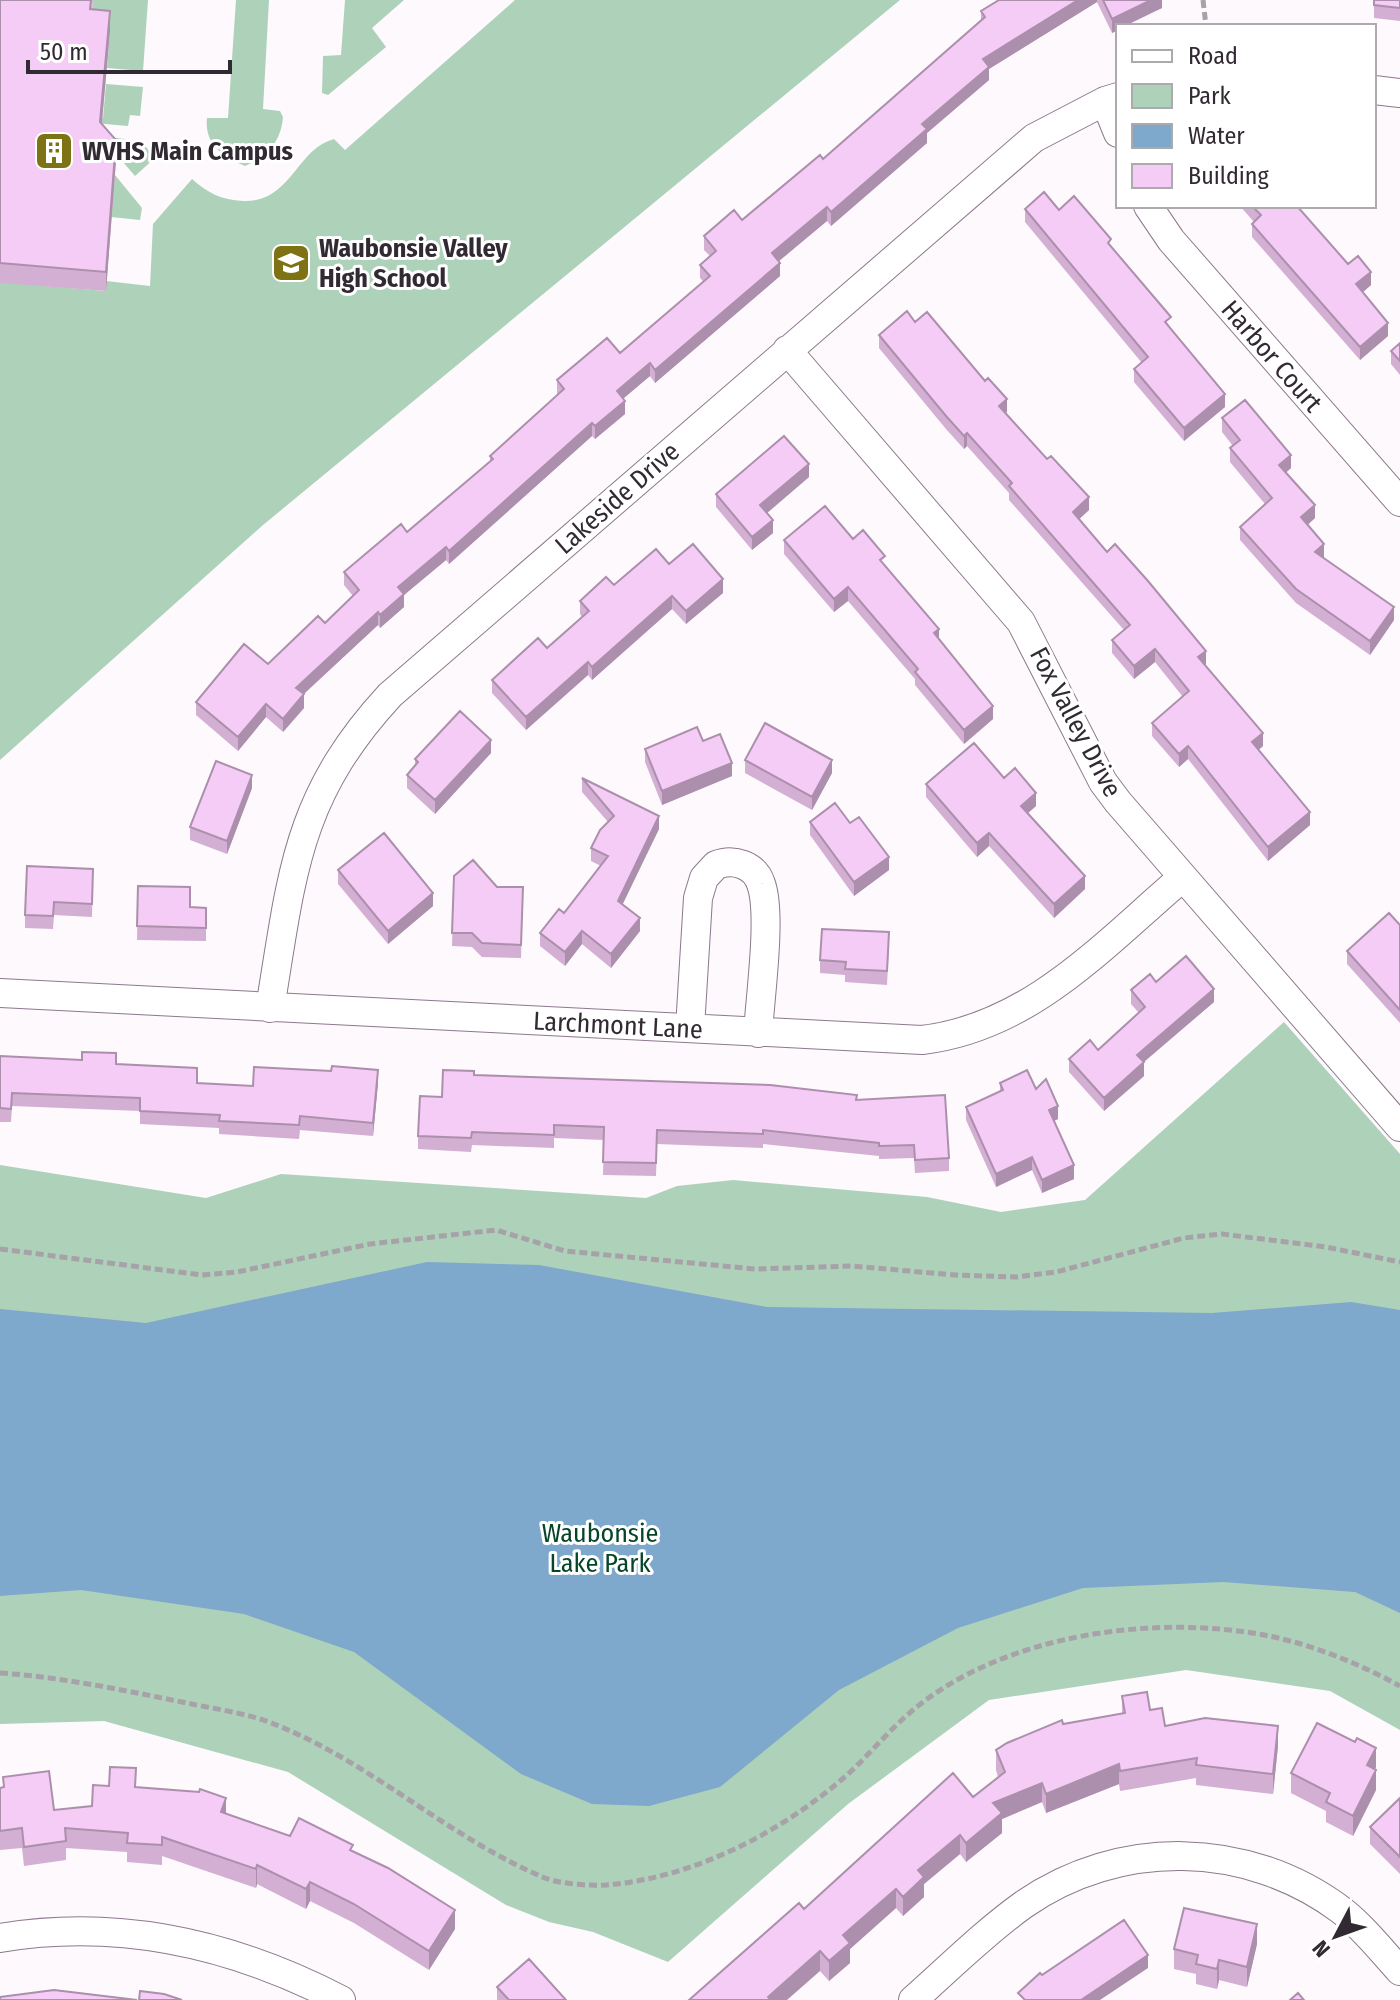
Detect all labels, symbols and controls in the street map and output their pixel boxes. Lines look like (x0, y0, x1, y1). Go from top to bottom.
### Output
scale bar (28, 24, 230, 74)
legend (1116, 24, 1376, 208)
text: 50 m (40, 38, 88, 66)
text: Road (1188, 42, 1238, 70)
text: Park (1188, 82, 1231, 110)
text: Water (1188, 122, 1245, 150)
building icon: WVHS Main Campus (33, 130, 75, 172)
place label: WVHS Main Campus (82, 136, 293, 167)
text: Building (1188, 162, 1270, 190)
place label: Waubonsie Valley High School (319, 233, 508, 294)
school or university icon: Waubonsie Valley High School (270, 242, 312, 284)
street label: Harbor Court (1215, 294, 1329, 419)
street label: Lakeside Drive (549, 436, 686, 561)
street label: Fox Valley Drive (1023, 642, 1128, 802)
street label: Larchmont Lane (532, 1006, 704, 1045)
park label: Waubonsie Lake Park (542, 1518, 658, 1579)
north arrow (1296, 1896, 1376, 1976)
text: N (1307, 1935, 1336, 1963)

